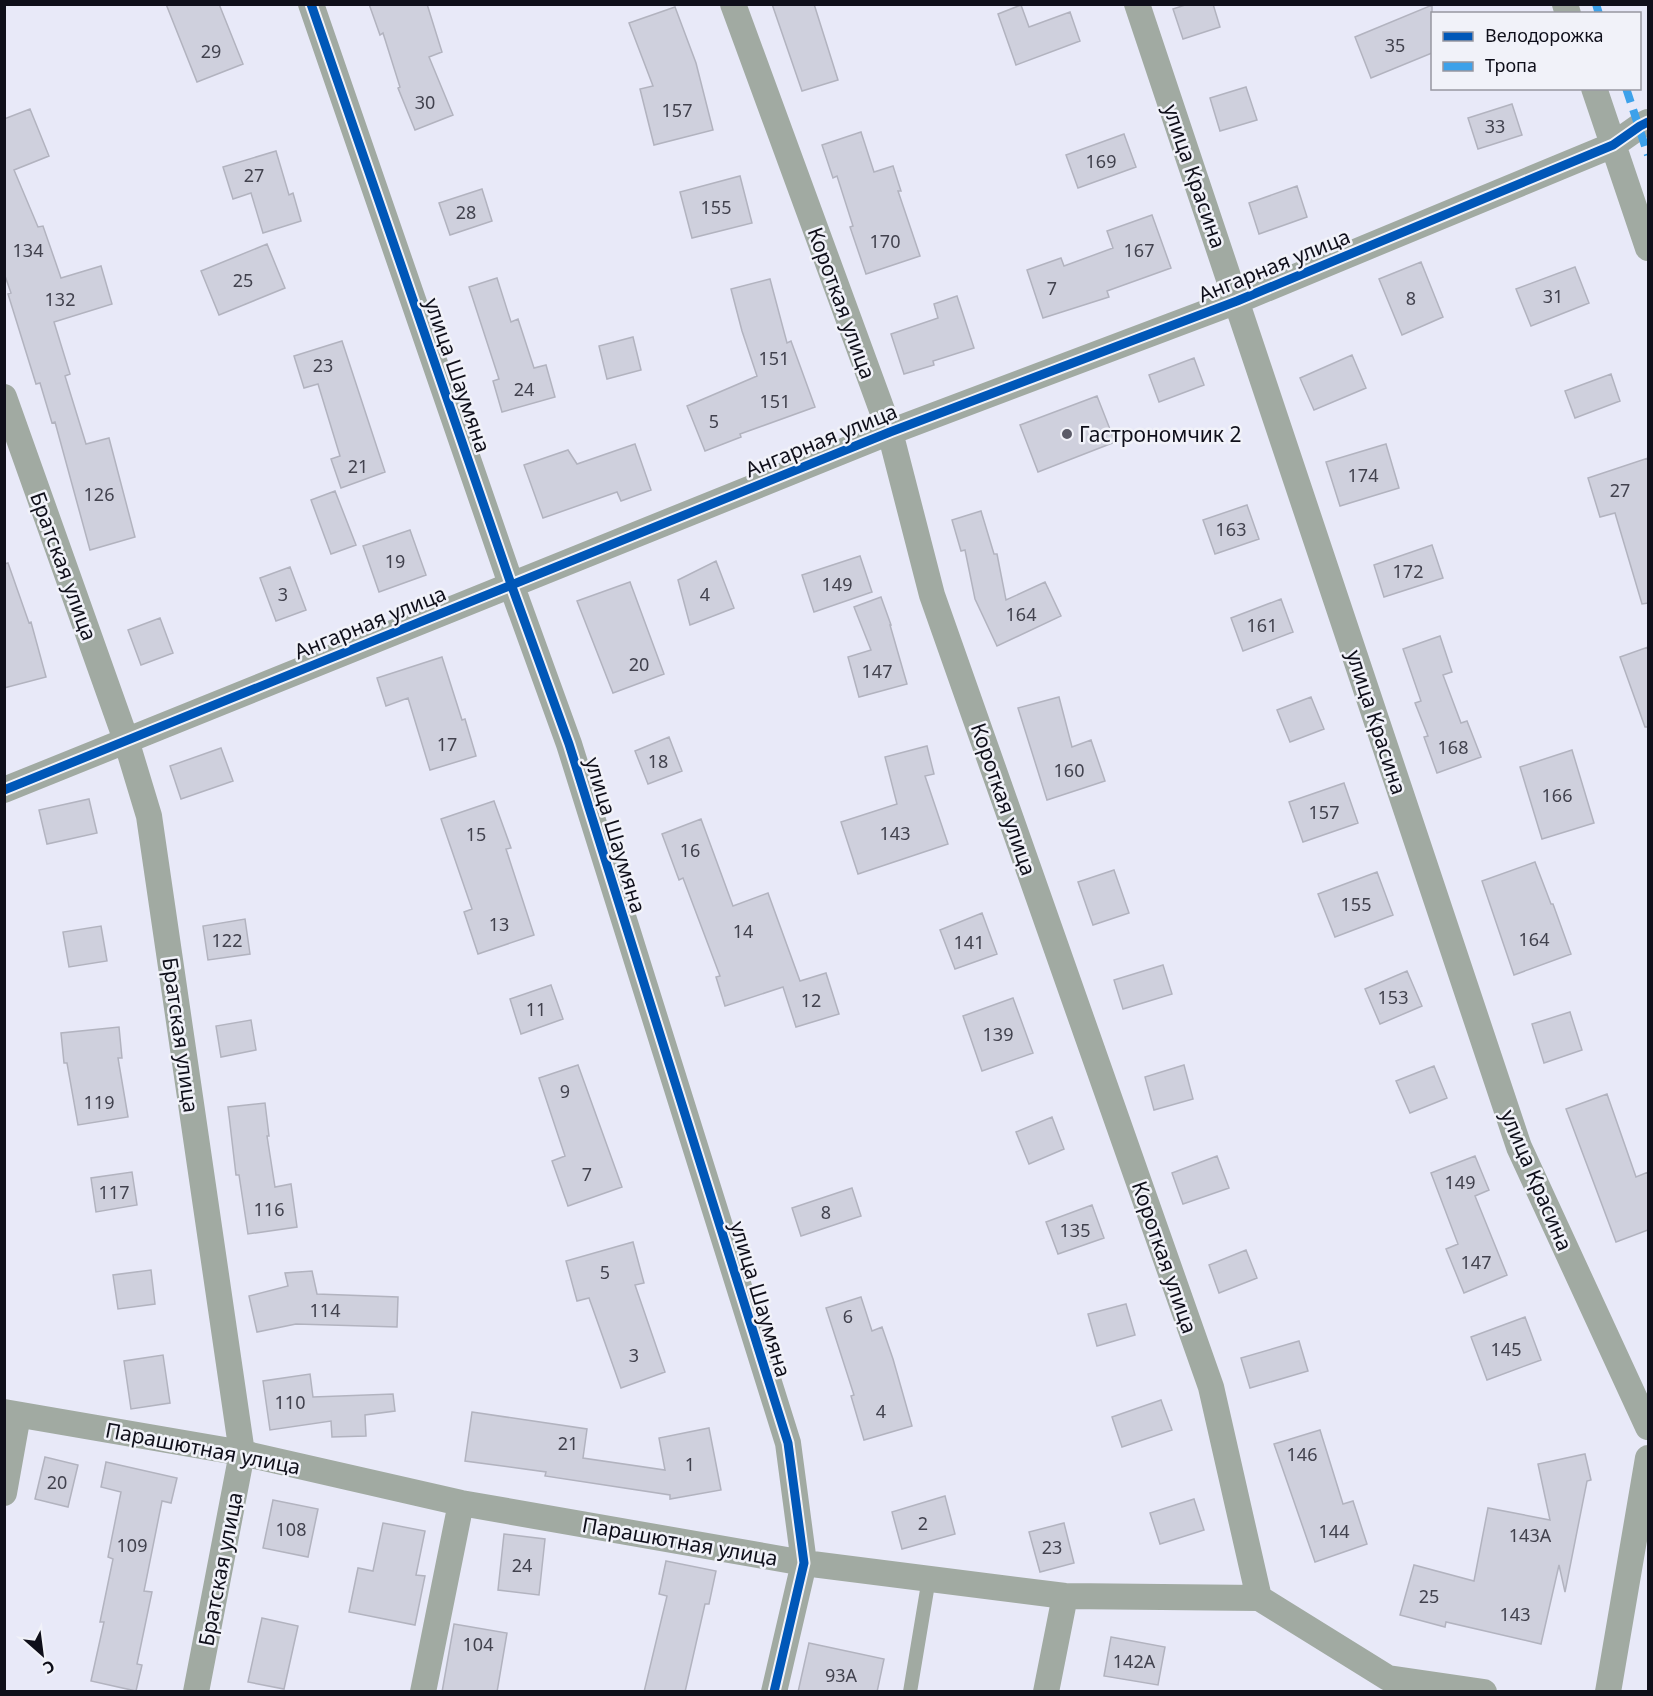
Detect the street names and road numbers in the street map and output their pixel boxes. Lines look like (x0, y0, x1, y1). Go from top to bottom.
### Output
street label: улица Красина (1157, 100, 1233, 252)
street label: Ангарная улица (1194, 222, 1354, 308)
street label: Короткая улица (802, 223, 882, 383)
street label: улица Шаумяна (418, 294, 498, 456)
street label: Ангарная улица (741, 397, 901, 483)
street label: Братская улица (24, 488, 104, 644)
street label: Ангарная улица (290, 579, 450, 665)
street label: улица Красина (1340, 646, 1414, 798)
street label: Короткая улица (965, 719, 1043, 879)
street label: улица Шаумяна (579, 754, 653, 916)
street label: Братская улица (156, 956, 206, 1114)
street label: улица Красина (1495, 1105, 1579, 1255)
street label: Короткая улица (1126, 1177, 1204, 1337)
street label: улица Шаумяна (724, 1218, 798, 1380)
street label: Парашютная улица (103, 1415, 303, 1481)
street label: Братская улица (191, 1489, 249, 1649)
street label: Парашютная улица (580, 1510, 780, 1572)

